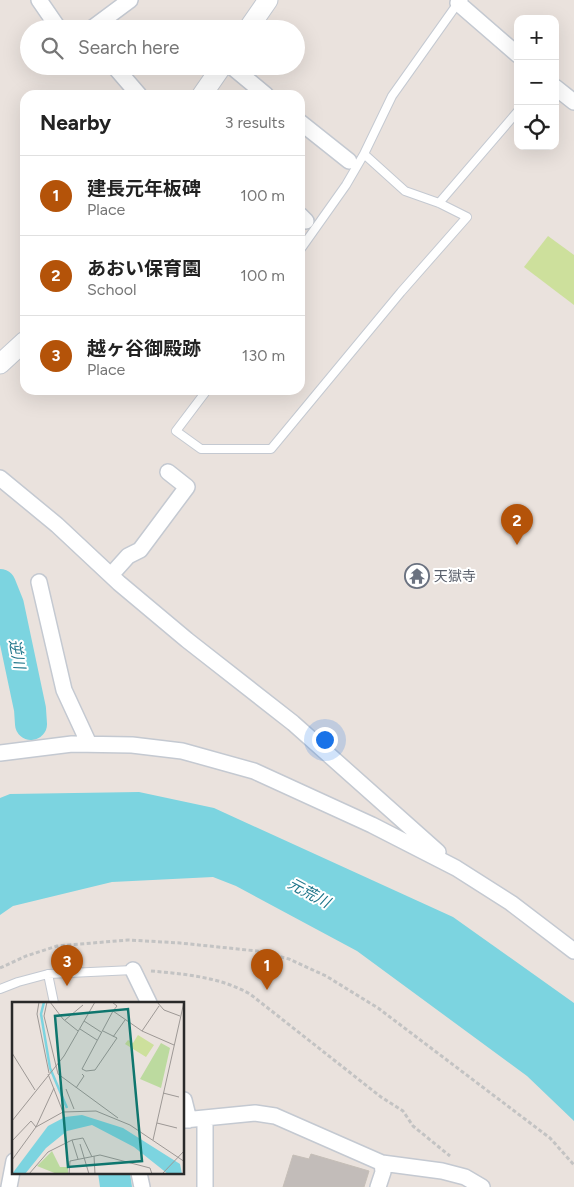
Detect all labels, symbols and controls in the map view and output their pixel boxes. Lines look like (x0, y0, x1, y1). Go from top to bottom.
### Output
map controls (514, 15, 559, 150)
button: + (514, 15, 559, 60)
search box (20, 20, 305, 75)
icon: search (38, 34, 66, 62)
text: Search here (78, 36, 180, 59)
button: − (514, 60, 559, 105)
button: locate (514, 105, 559, 150)
text: Nearby (40, 110, 111, 135)
text: 3 results (225, 113, 285, 132)
text: 建長元年板碑 (87, 177, 201, 200)
text: 1 (53, 186, 59, 205)
text: 100 m (240, 186, 285, 205)
text: Place (87, 200, 125, 219)
text: あおい保育園 (87, 257, 201, 280)
text: 2 (51, 266, 61, 285)
text: 100 m (240, 266, 285, 285)
text: School (87, 280, 137, 299)
text: 越ヶ谷御殿跡 (87, 337, 201, 360)
text: 3 (52, 346, 60, 365)
text: 130 m (242, 346, 285, 365)
text: Place (87, 360, 125, 379)
pin: 2 (501, 504, 533, 545)
temple icon: 天獄寺 (404, 563, 430, 589)
place label: 天獄寺 (434, 568, 476, 585)
water label: 逆川 (5, 638, 29, 672)
your location (312, 727, 338, 753)
water label: 元荒川 (285, 874, 335, 912)
pin: 3 (51, 945, 83, 986)
pin: 1 (251, 949, 283, 990)
inset map (12, 1002, 185, 1174)

